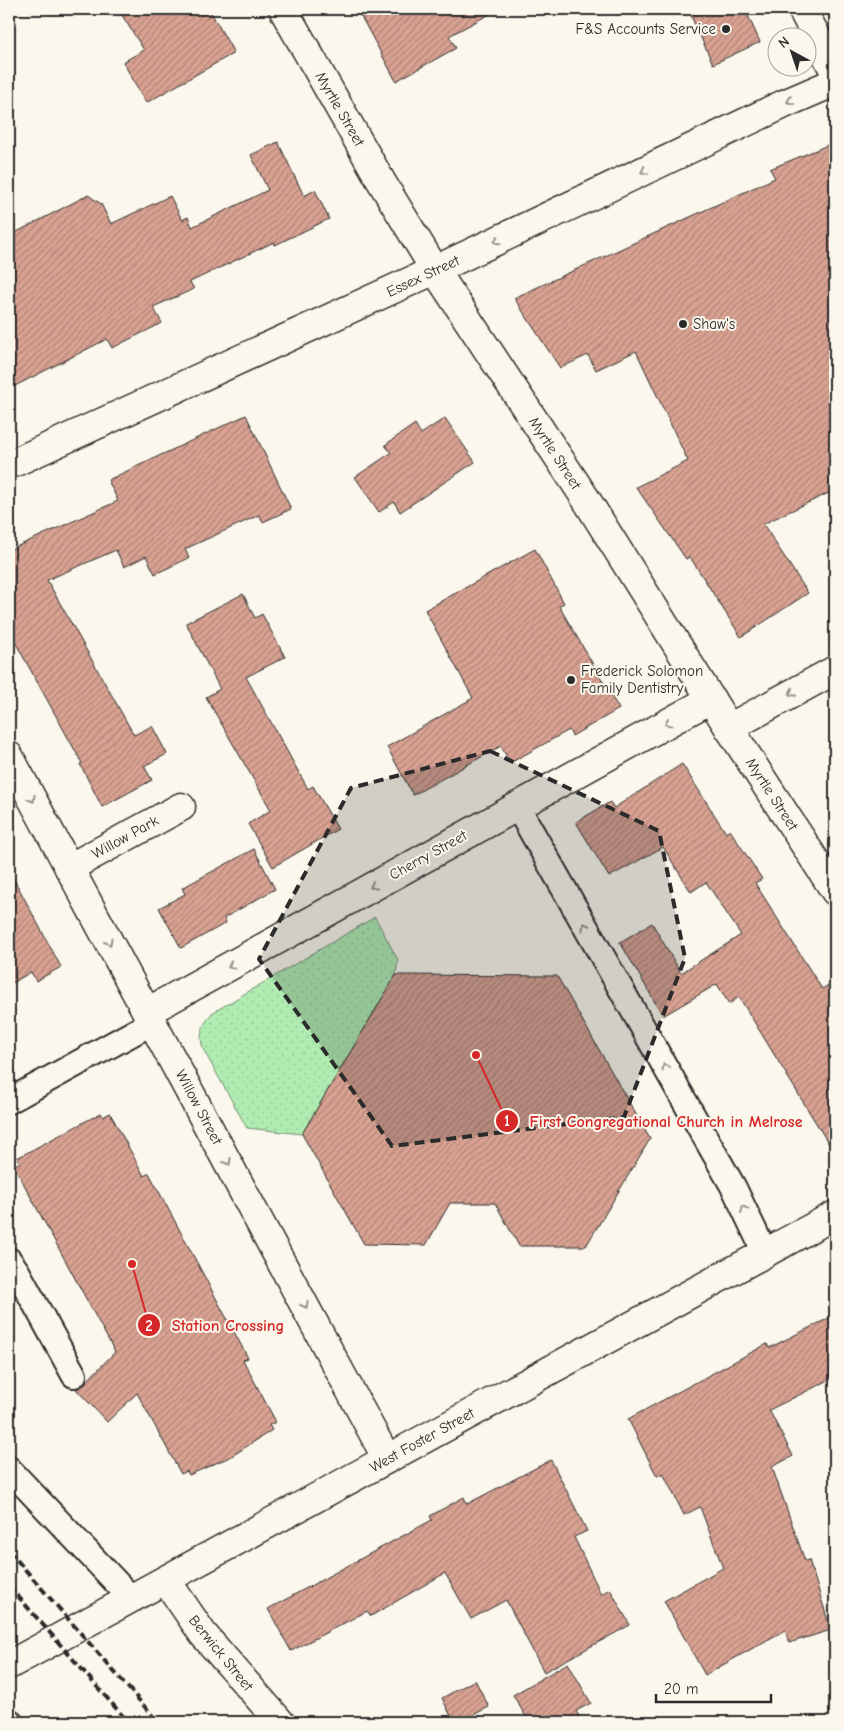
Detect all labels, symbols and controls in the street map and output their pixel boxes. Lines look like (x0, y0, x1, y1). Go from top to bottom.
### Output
place label: F&S Accounts Service (576, 20, 716, 38)
marker: F&S Accounts Service (720, 23, 732, 35)
north arrow (766, 28, 816, 78)
text: N (775, 33, 793, 52)
street label: Myrtle Street (311, 69, 369, 150)
one-way arrow (786, 95, 795, 106)
one-way arrow (640, 165, 649, 175)
one-way arrow (493, 235, 502, 245)
street label: Essex Street (384, 251, 463, 301)
place label: Shaw's (693, 315, 735, 333)
marker: Shaw's (677, 318, 689, 330)
street label: Myrtle Street (525, 413, 586, 493)
place label: Frederick Solomon Family Dentistry (581, 662, 703, 697)
marker: Frederick Solomon Family Dentistry (565, 674, 577, 686)
one-way arrow (789, 687, 798, 697)
one-way arrow (664, 716, 673, 726)
street label: Myrtle Street (742, 754, 803, 834)
one-way arrow (26, 794, 36, 803)
street label: Willow Park (88, 811, 162, 863)
street label: Cherry Street (386, 826, 471, 884)
one-way arrow (369, 880, 378, 890)
one-way arrow (581, 923, 591, 932)
one-way arrow (103, 937, 113, 946)
one-way arrow (228, 960, 237, 970)
one-way arrow (662, 1064, 672, 1073)
street label: Willow Street (172, 1066, 227, 1148)
callout: First Congregational Church in Melrose (495, 1106, 813, 1137)
text: 1 (504, 1112, 510, 1130)
text: First Congregational Church in Melrose (529, 1113, 803, 1131)
one-way arrow (222, 1157, 232, 1166)
one-way arrow (740, 1205, 751, 1214)
one-way arrow (299, 1300, 309, 1309)
callout: Station Crossing (136, 1310, 294, 1341)
text: 2 (145, 1317, 153, 1335)
text: Station Crossing (172, 1317, 284, 1335)
street label: West Foster Street (367, 1403, 478, 1476)
street label: Berwick Street (185, 1612, 257, 1695)
scale bar (656, 1671, 772, 1703)
text: 20 m (664, 1680, 698, 1698)

